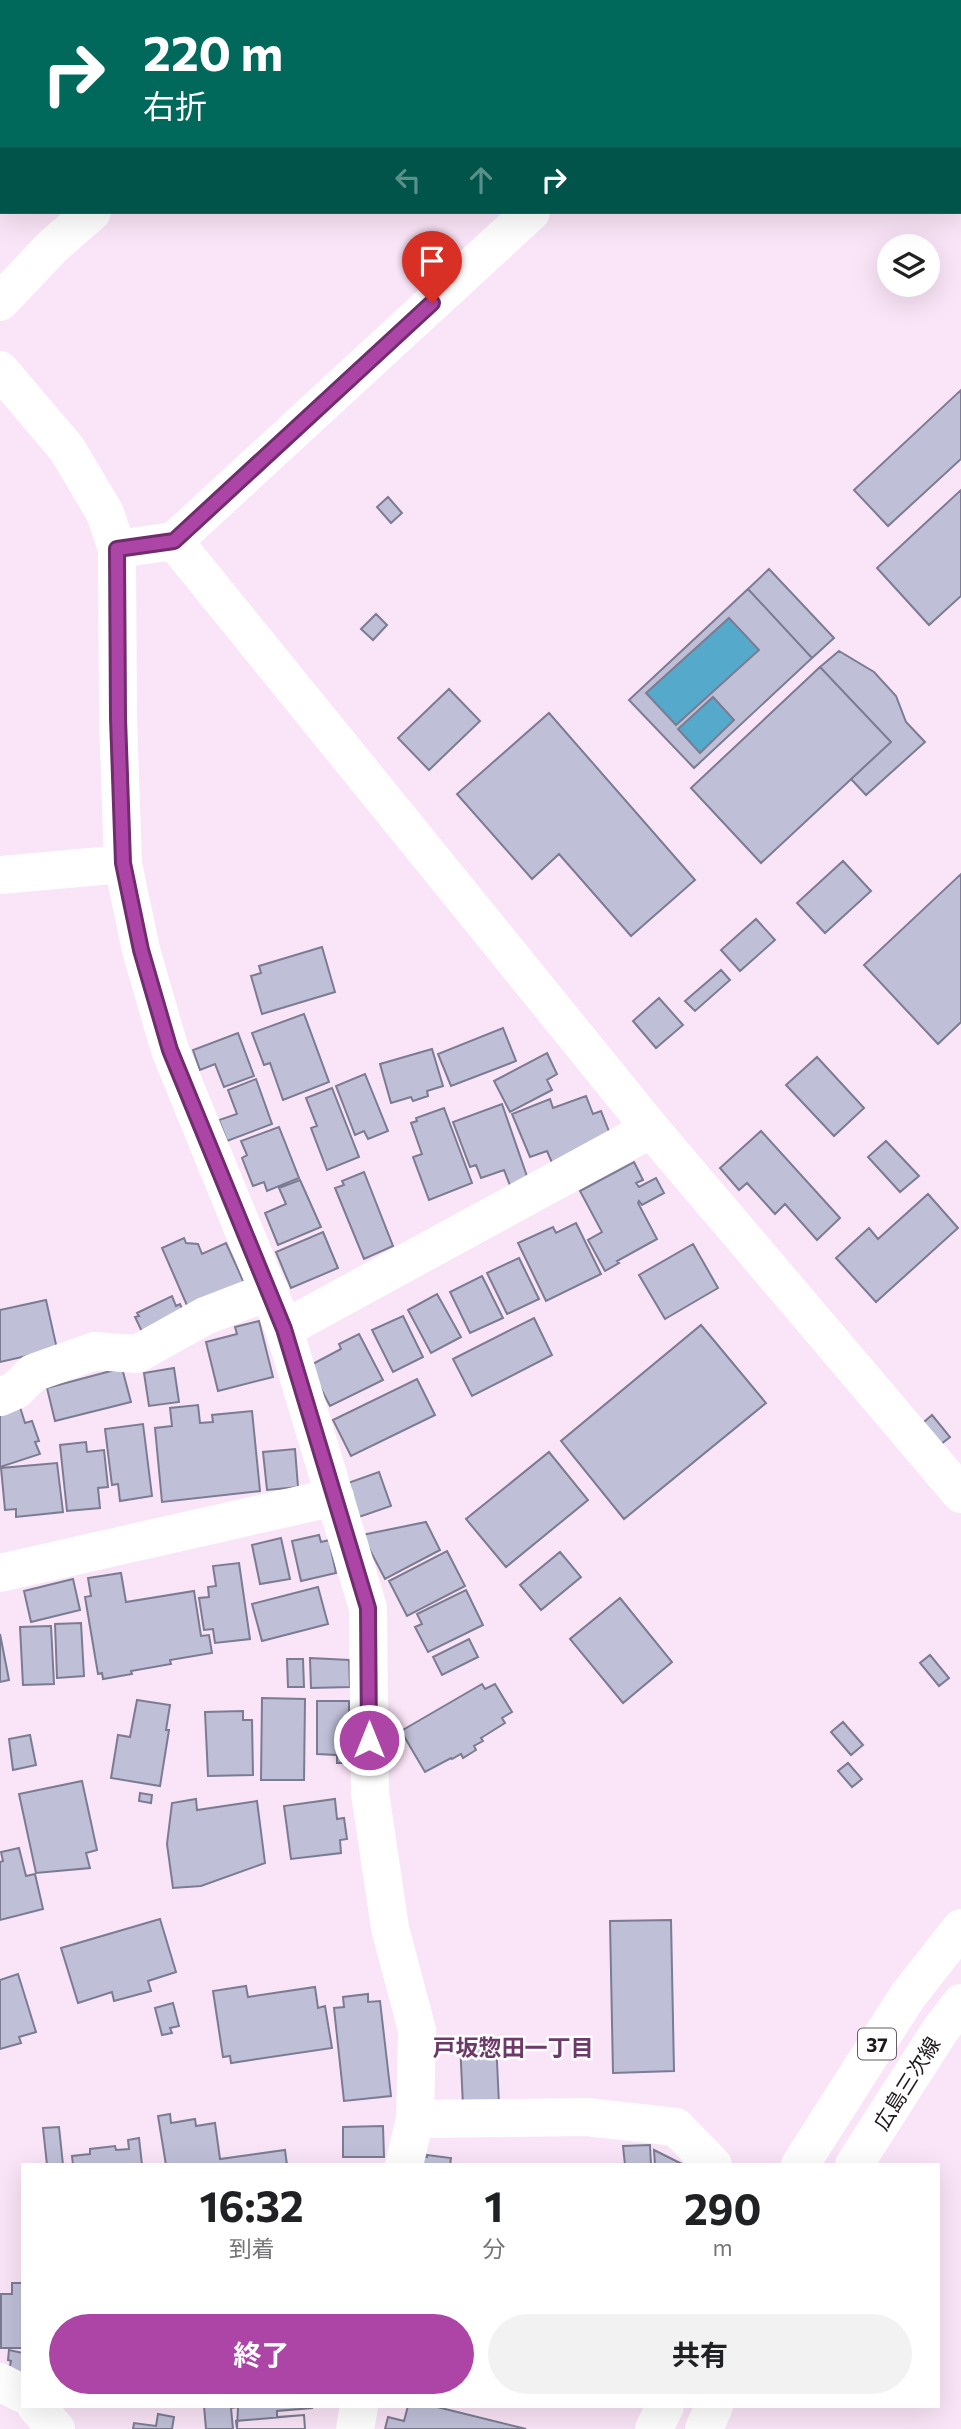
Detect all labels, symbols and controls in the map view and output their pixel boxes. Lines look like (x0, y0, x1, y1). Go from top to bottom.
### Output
text: 220 m (143, 21, 283, 81)
icon: right (28, 28, 119, 119)
text: 右折 (143, 85, 207, 125)
icon: left (389, 161, 427, 199)
icon: ahead (462, 161, 500, 199)
icon: right (535, 161, 573, 199)
pin (402, 231, 462, 303)
map controls (877, 234, 940, 297)
button: layers (877, 234, 940, 297)
icon: arrive (413, 242, 451, 280)
position arrow (332, 1703, 406, 1777)
road number: 37 (858, 2028, 896, 2060)
street label: 広島三次線 (868, 2032, 944, 2134)
district label: 戸坂惣田一丁目 (433, 2033, 594, 2061)
text: 16:32 (200, 2179, 304, 2231)
text: 1 (484, 2179, 503, 2231)
text: 290 (684, 2182, 761, 2234)
text: m (713, 2233, 733, 2261)
text: 到着 (229, 2234, 275, 2262)
text: 分 (482, 2234, 505, 2262)
button: 終了 (49, 2314, 474, 2394)
button: 共有 (488, 2314, 912, 2394)

